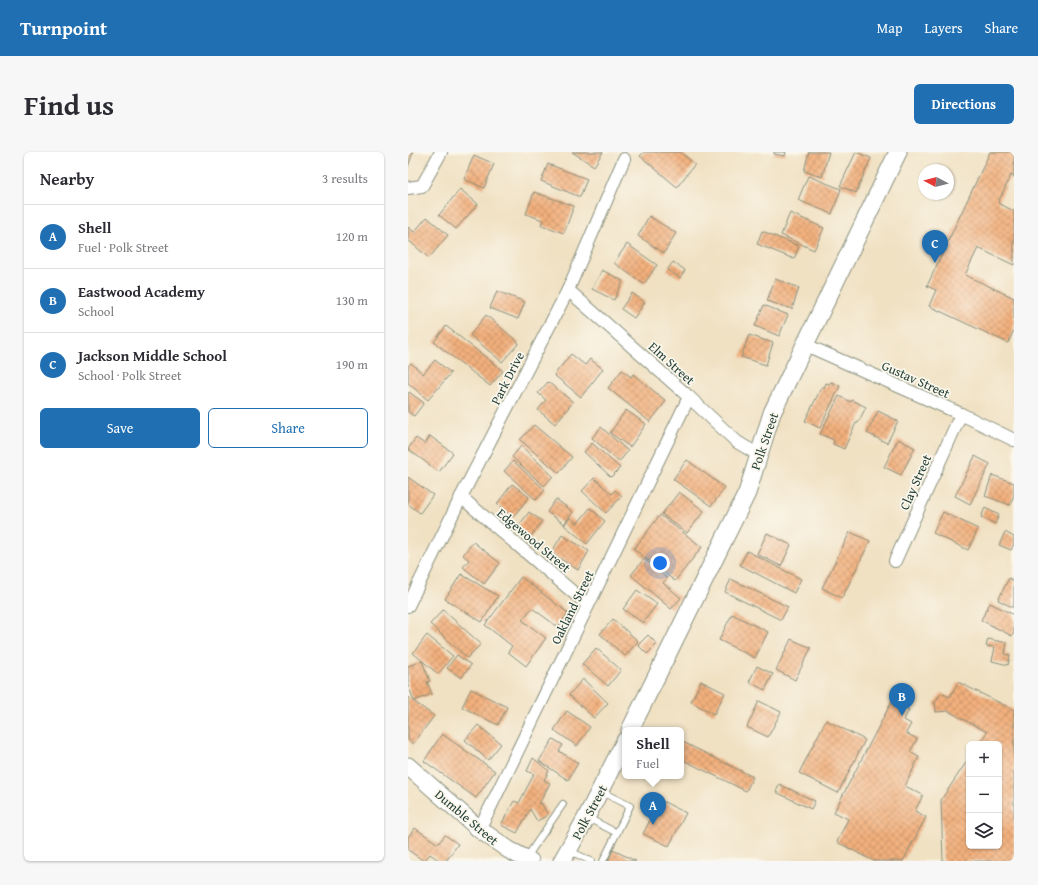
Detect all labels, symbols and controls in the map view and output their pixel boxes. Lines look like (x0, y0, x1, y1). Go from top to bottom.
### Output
text: Turnpoint (20, 14, 107, 42)
text: Map (877, 18, 903, 38)
text: Layers (925, 18, 963, 38)
text: Share (985, 18, 1018, 38)
text: Find us (24, 84, 114, 125)
button: Directions (914, 84, 1014, 124)
north arrow (918, 164, 954, 200)
text: Nearby (40, 166, 94, 191)
text: 3 results (322, 169, 368, 188)
text: Shell (78, 217, 111, 238)
text: A (49, 227, 57, 246)
text: 120 m (336, 227, 368, 246)
pin: C (922, 230, 948, 263)
text: Fuel · Polk Street (78, 238, 169, 257)
text: Eastwood Academy (78, 281, 205, 302)
text: B (49, 291, 57, 310)
text: 130 m (336, 291, 368, 310)
text: School (78, 302, 114, 321)
street label: Elm Street (644, 337, 699, 390)
text: Jackson Middle School (78, 345, 227, 366)
street label: Park Drive (486, 348, 529, 408)
text: C (49, 355, 57, 374)
text: 190 m (336, 355, 368, 374)
street label: Gustav Street (879, 356, 953, 403)
text: School · Polk Street (78, 366, 182, 385)
button: Save (40, 408, 200, 448)
button: Share (208, 408, 368, 448)
street label: Polk Street (746, 409, 783, 472)
street label: Clay Street (895, 451, 936, 513)
street label: Edgewood Street (493, 504, 575, 577)
your location (650, 553, 670, 573)
street label: Oakland Street (546, 567, 599, 648)
pin: B (889, 683, 915, 716)
popup (622, 727, 684, 779)
text: Shell (636, 733, 670, 754)
map controls (966, 741, 1002, 849)
button: + (966, 741, 1002, 777)
text: Fuel (636, 754, 659, 773)
button: − (966, 777, 1002, 813)
street label: Polk Street (567, 781, 612, 843)
street label: Dumble Street (431, 785, 503, 850)
pin: A (640, 792, 666, 825)
button: layers (966, 813, 1002, 849)

